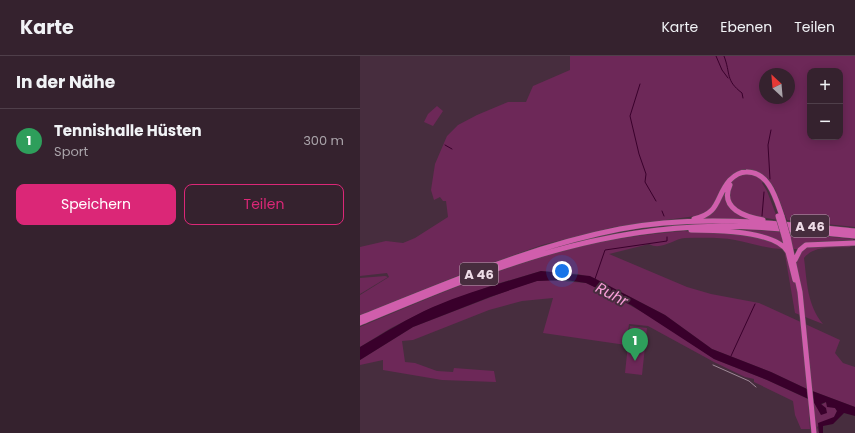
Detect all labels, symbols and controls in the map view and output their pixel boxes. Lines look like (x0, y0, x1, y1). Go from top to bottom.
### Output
text: Karte (20, 14, 74, 41)
text: Karte (661, 17, 698, 37)
text: Ebenen (720, 17, 772, 37)
text: Teilen (794, 17, 835, 37)
north arrow (759, 68, 795, 104)
map controls (807, 68, 843, 140)
button: + (807, 68, 843, 104)
text: In der Nähe (16, 70, 115, 94)
button: − (807, 104, 843, 140)
text: Tennishalle Hüsten (54, 120, 202, 141)
text: 1 (27, 131, 31, 150)
text: 300 m (303, 131, 344, 150)
text: Sport (54, 142, 88, 161)
button: Speichern (16, 184, 176, 225)
button: Teilen (184, 184, 344, 225)
road number: A 46 (791, 215, 829, 237)
your location (552, 261, 572, 281)
road number: A 46 (460, 263, 498, 285)
water label: Ruhr (592, 277, 632, 311)
pin: 1 (622, 328, 648, 361)

